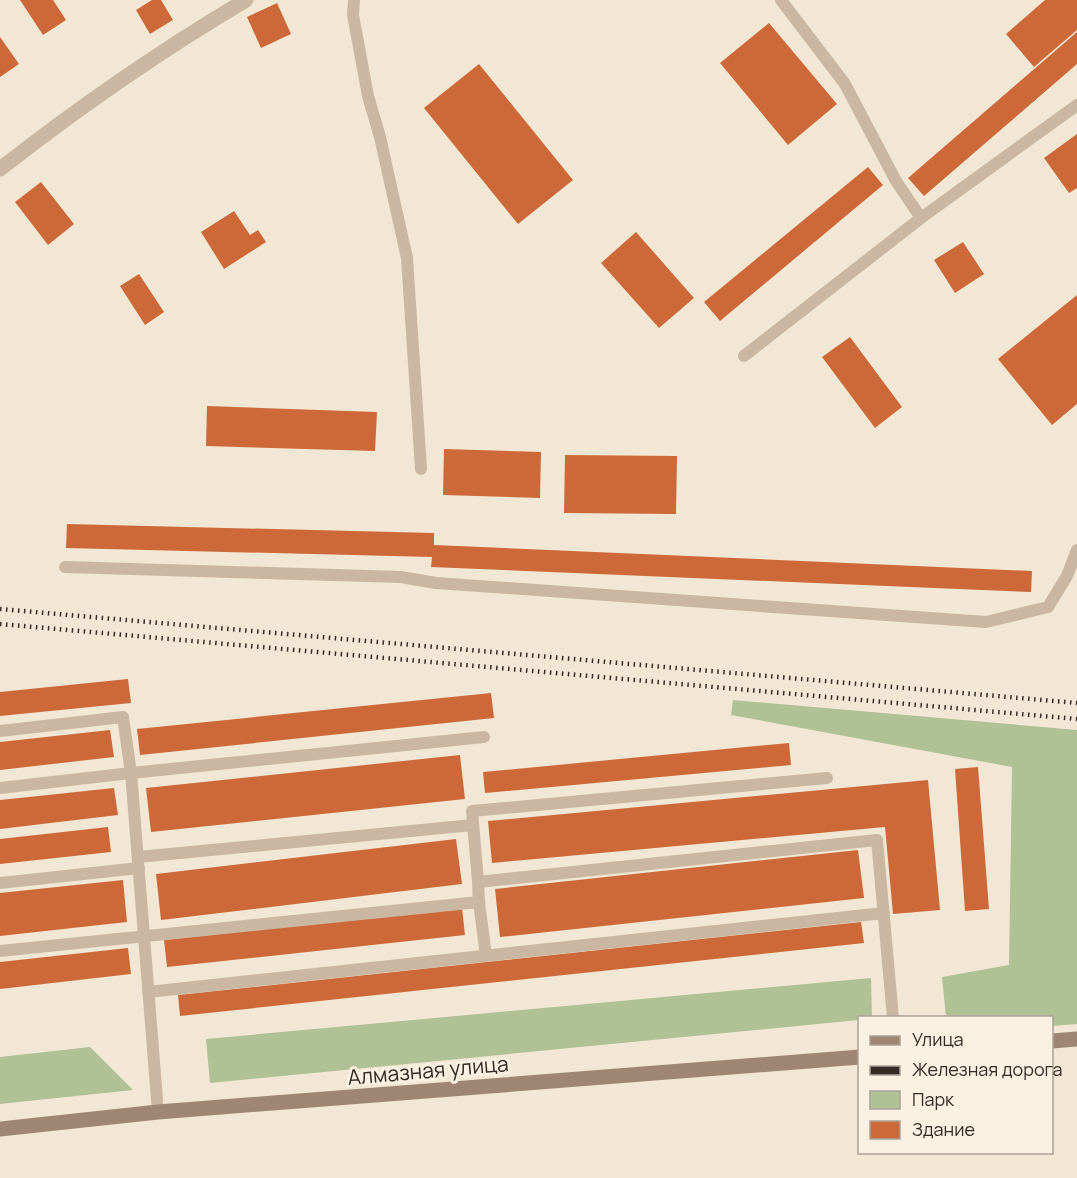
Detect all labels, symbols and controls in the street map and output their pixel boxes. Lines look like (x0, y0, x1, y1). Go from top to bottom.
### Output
legend (858, 1016, 1053, 1154)
text: Улица (912, 1027, 964, 1051)
street label: Алмазная улица (346, 1049, 510, 1091)
text: Железная дорога (912, 1057, 1063, 1081)
text: Парк (912, 1087, 955, 1111)
text: Здание (912, 1117, 975, 1141)

